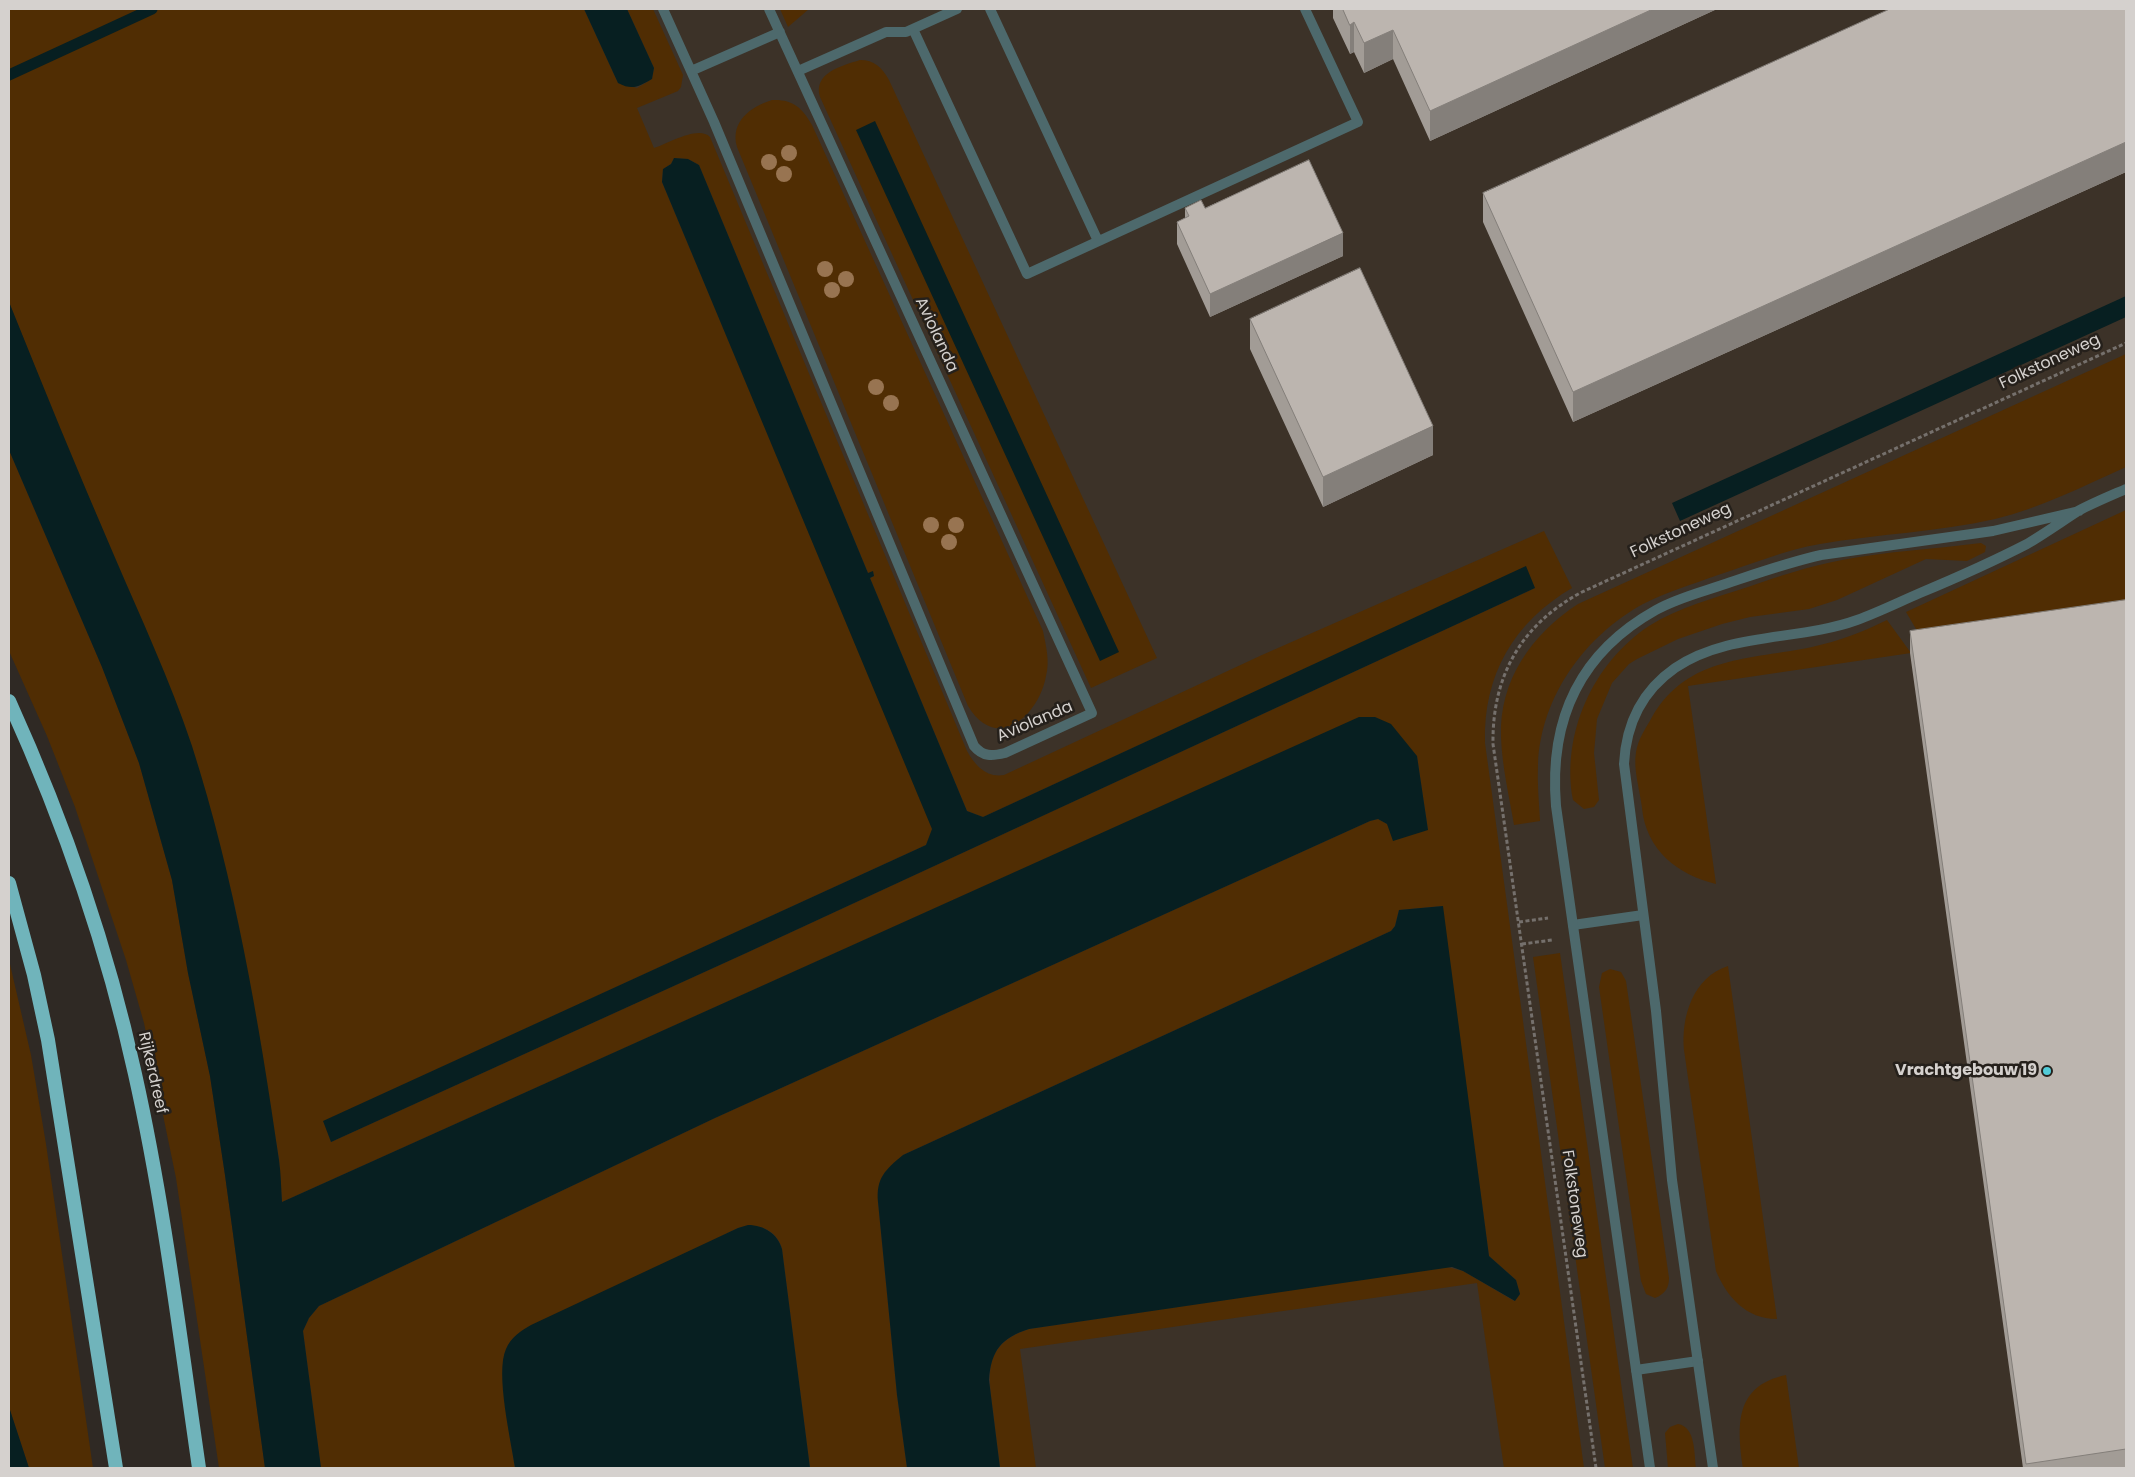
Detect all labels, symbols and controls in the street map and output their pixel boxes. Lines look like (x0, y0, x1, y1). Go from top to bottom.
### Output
street label: Aviolanda (910, 294, 962, 376)
street label: Folkstoneweg (1997, 330, 2103, 394)
street label: Folkstoneweg (1628, 499, 1734, 563)
street label: Aviolanda (994, 697, 1076, 747)
street label: Rijkerdreef (133, 1030, 171, 1116)
place label: Vrachtgebouw 19 (1895, 1061, 2037, 1081)
marker: Vrachtgebouw 19 (2041, 1065, 2053, 1077)
street label: Folkstoneweg (1557, 1149, 1591, 1259)

